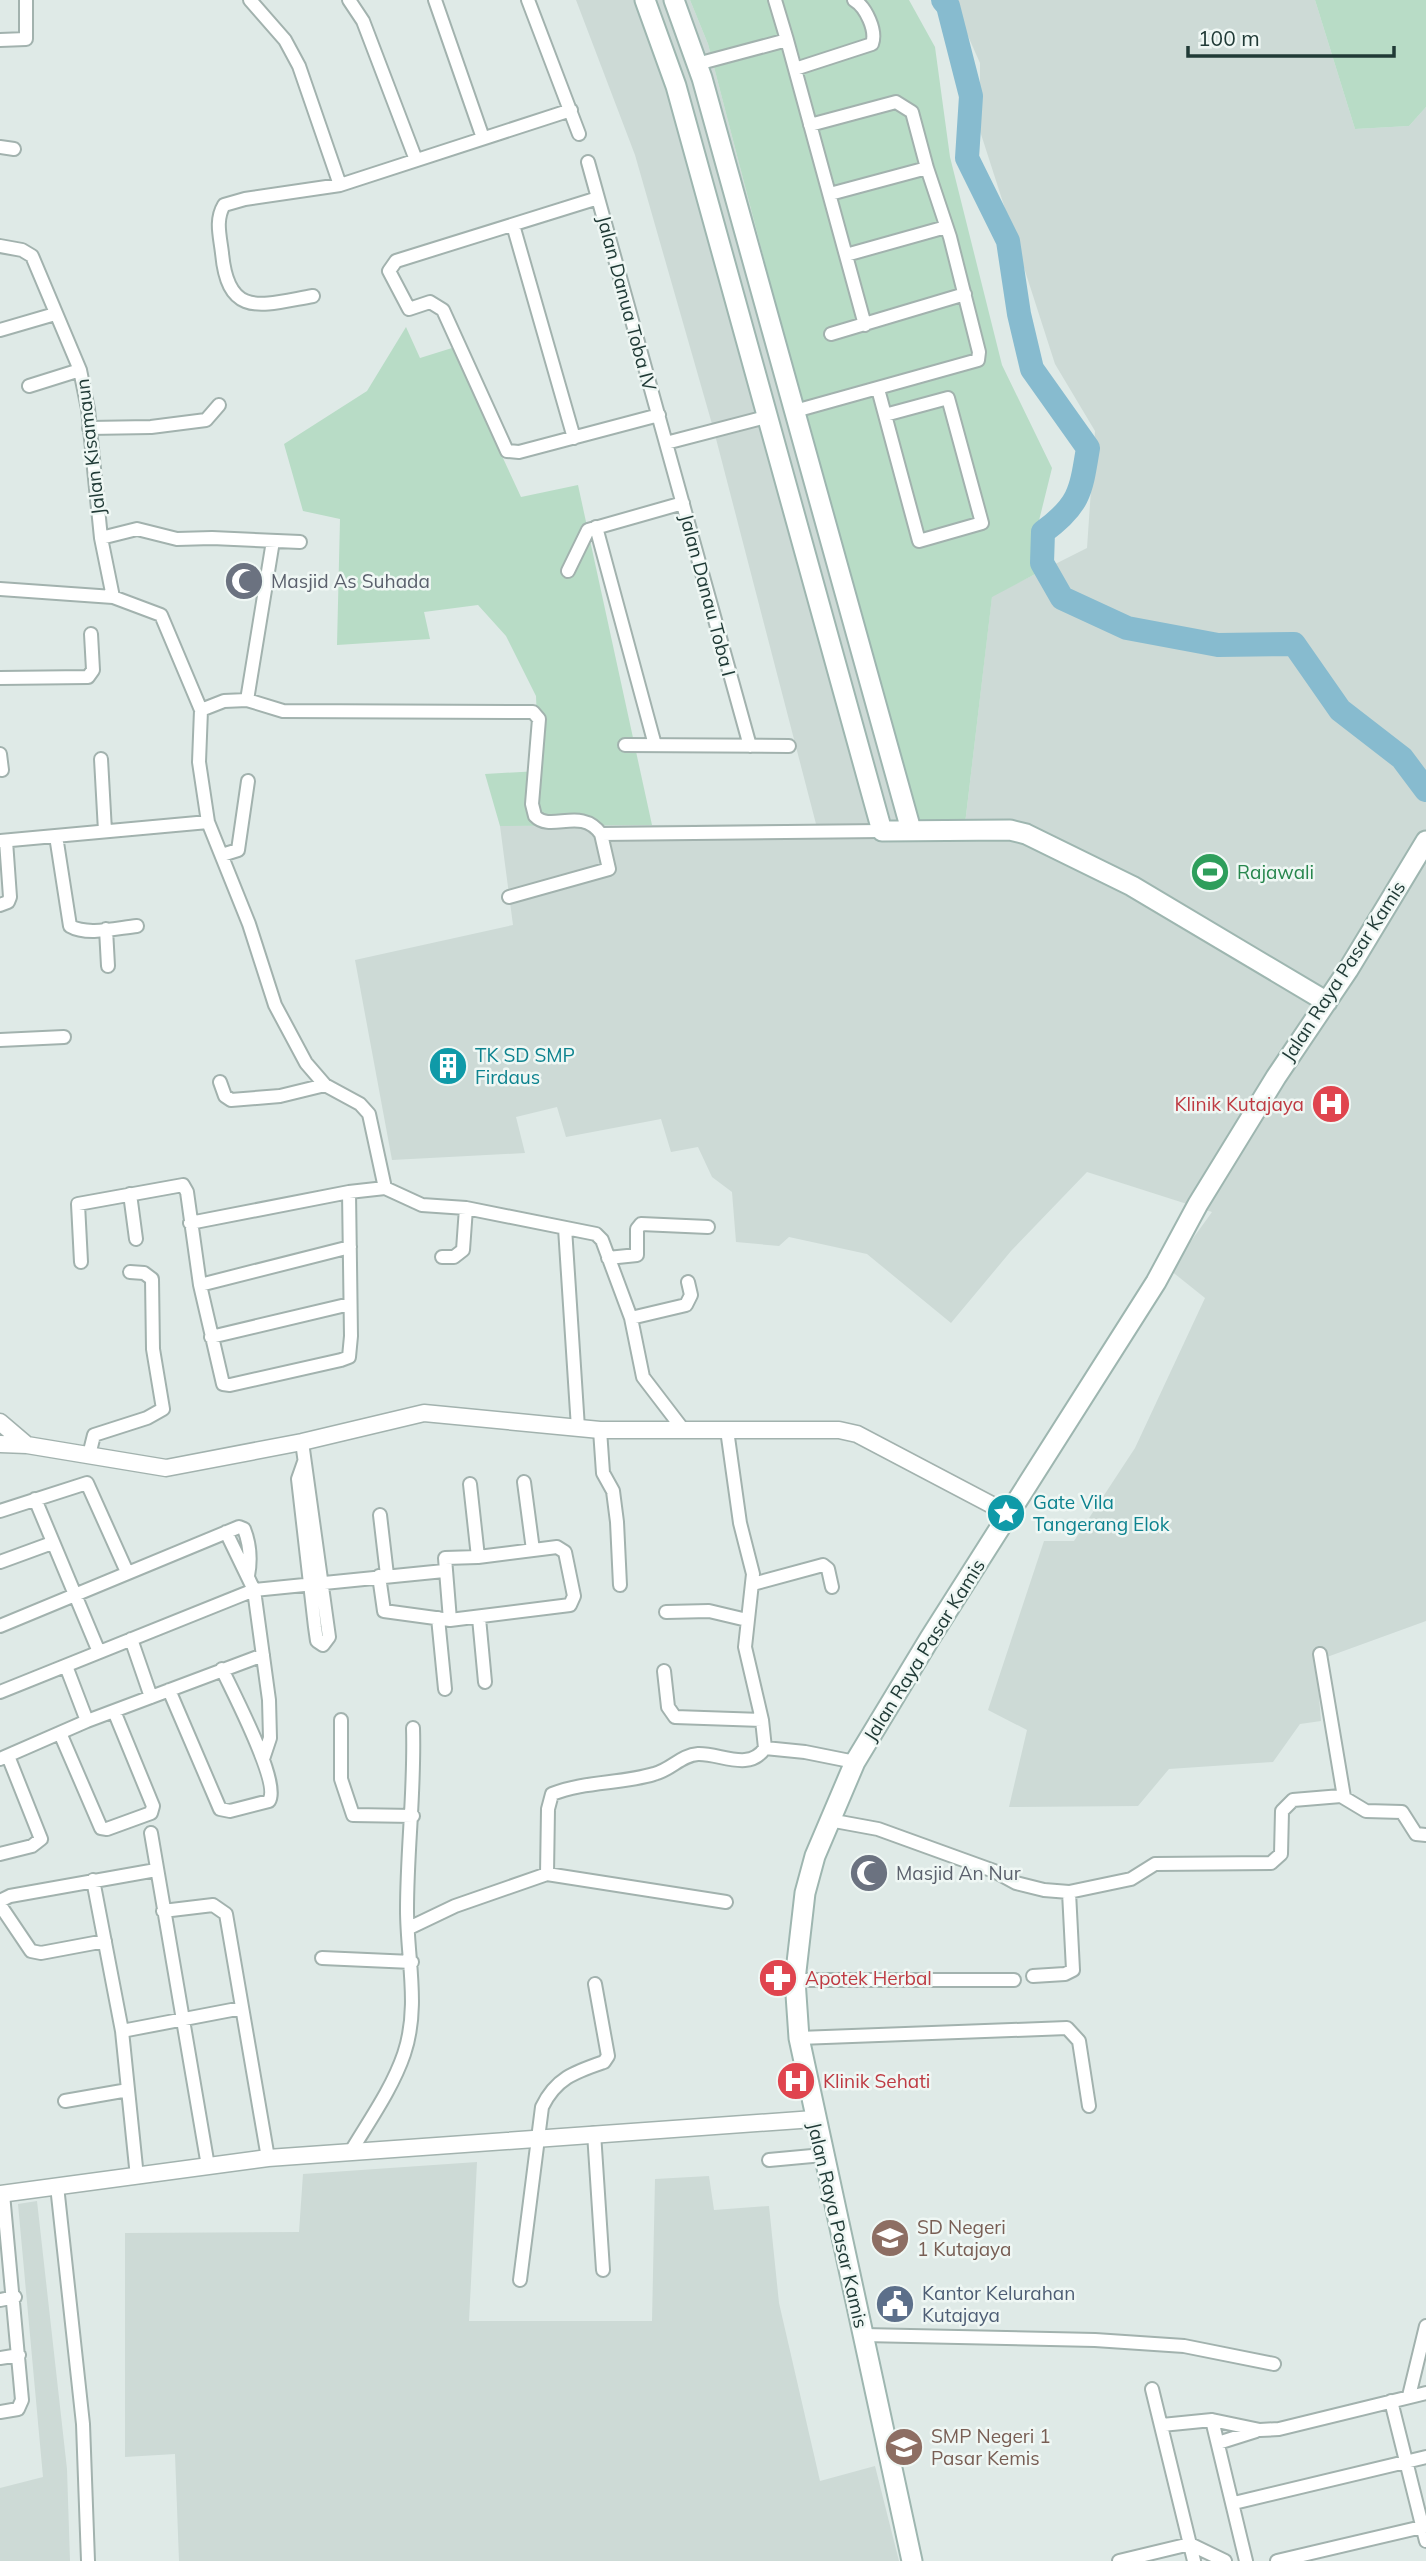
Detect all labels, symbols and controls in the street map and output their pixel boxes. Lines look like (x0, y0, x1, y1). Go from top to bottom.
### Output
scale bar (1188, 14, 1394, 58)
text: 100 m (1198, 25, 1260, 51)
street label: Jalan Danua Toba IV (592, 213, 662, 394)
street label: Jalan Kisamaun (70, 377, 110, 517)
street label: Jalan Danau Toba I (675, 511, 741, 679)
mosque icon: Masjid As Suhada (223, 560, 265, 602)
place label: Masjid As Suhada (271, 569, 430, 593)
sports icon: Rajawali (1189, 851, 1231, 893)
place label: Rajawali (1237, 860, 1314, 884)
street label: Jalan Raya Pasar Kamis (1276, 876, 1410, 1066)
place label: TK SD SMP Firdaus (475, 1043, 575, 1089)
building icon: TK SD SMP Firdaus (427, 1045, 469, 1087)
hospital icon: Klinik Kutajaya (1310, 1083, 1352, 1125)
place label: Klinik Kutajaya (1175, 1092, 1304, 1116)
place label: Gate Vila Tangerang Elok (1033, 1490, 1170, 1536)
place icon: Gate Vila Tangerang Elok (985, 1492, 1027, 1534)
street label: Jalan Raya Pasar Kamis (858, 1554, 990, 1746)
mosque icon: Masjid An Nur (848, 1852, 890, 1894)
place label: Masjid An Nur (896, 1861, 1021, 1885)
pharmacy icon: Apotek Herbal (757, 1957, 799, 1999)
place label: Apotek Herbal (805, 1966, 932, 1990)
hospital icon: Klinik Sehati (775, 2060, 817, 2102)
place label: Klinik Sehati (823, 2069, 930, 2093)
street label: Jalan Raya Pasar Kamis (803, 2120, 873, 2330)
place label: SD Negeri 1 Kutajaya (917, 2215, 1011, 2261)
school or university icon: SD Negeri 1 Kutajaya (869, 2217, 911, 2259)
place label: Kantor Kelurahan Kutajaya (922, 2281, 1075, 2327)
public building icon: Kantor Kelurahan Kutajaya (874, 2283, 916, 2325)
place label: SMP Negeri 1 Pasar Kemis (931, 2424, 1051, 2470)
school or university icon: SMP Negeri 1 Pasar Kemis (883, 2426, 925, 2468)

